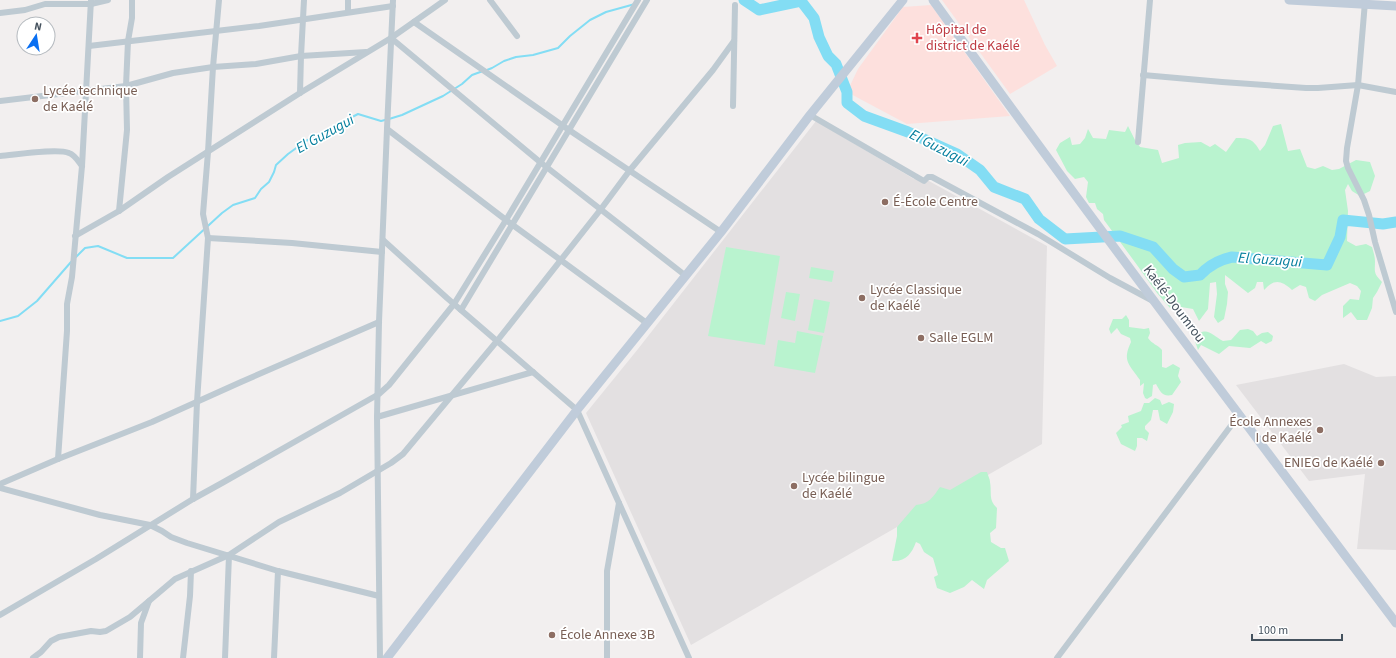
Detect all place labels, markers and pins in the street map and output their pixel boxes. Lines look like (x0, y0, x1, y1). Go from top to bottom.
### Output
place label: Hôpital de district de Kaélé (926, 20, 1020, 56)
marker: Hôpital de district de Kaélé (911, 32, 923, 44)
place label: Lycée technique de Kaélé (43, 81, 138, 117)
marker: Lycée technique de Kaélé (30, 94, 40, 104)
place label: É-École Centre (893, 192, 978, 212)
marker: É-École Centre (880, 197, 890, 207)
place label: Lycée Classique de Kaélé (870, 280, 962, 316)
marker: Lycée Classique de Kaélé (857, 293, 867, 303)
place label: Salle EGLM (929, 328, 993, 348)
marker: Salle EGLM (916, 333, 926, 343)
place label: École Annexes I de Kaélé (1229, 412, 1312, 448)
marker: École Annexes I de Kaélé (1315, 425, 1325, 435)
place label: ENIEG de Kaélé (1284, 453, 1373, 473)
marker: ENIEG de Kaélé (1376, 458, 1386, 468)
place label: Lycée bilingue de Kaélé (802, 468, 885, 504)
marker: Lycée bilingue de Kaélé (789, 481, 799, 491)
place label: École Annexe 3B (560, 625, 655, 645)
marker: École Annexe 3B (547, 630, 557, 640)

